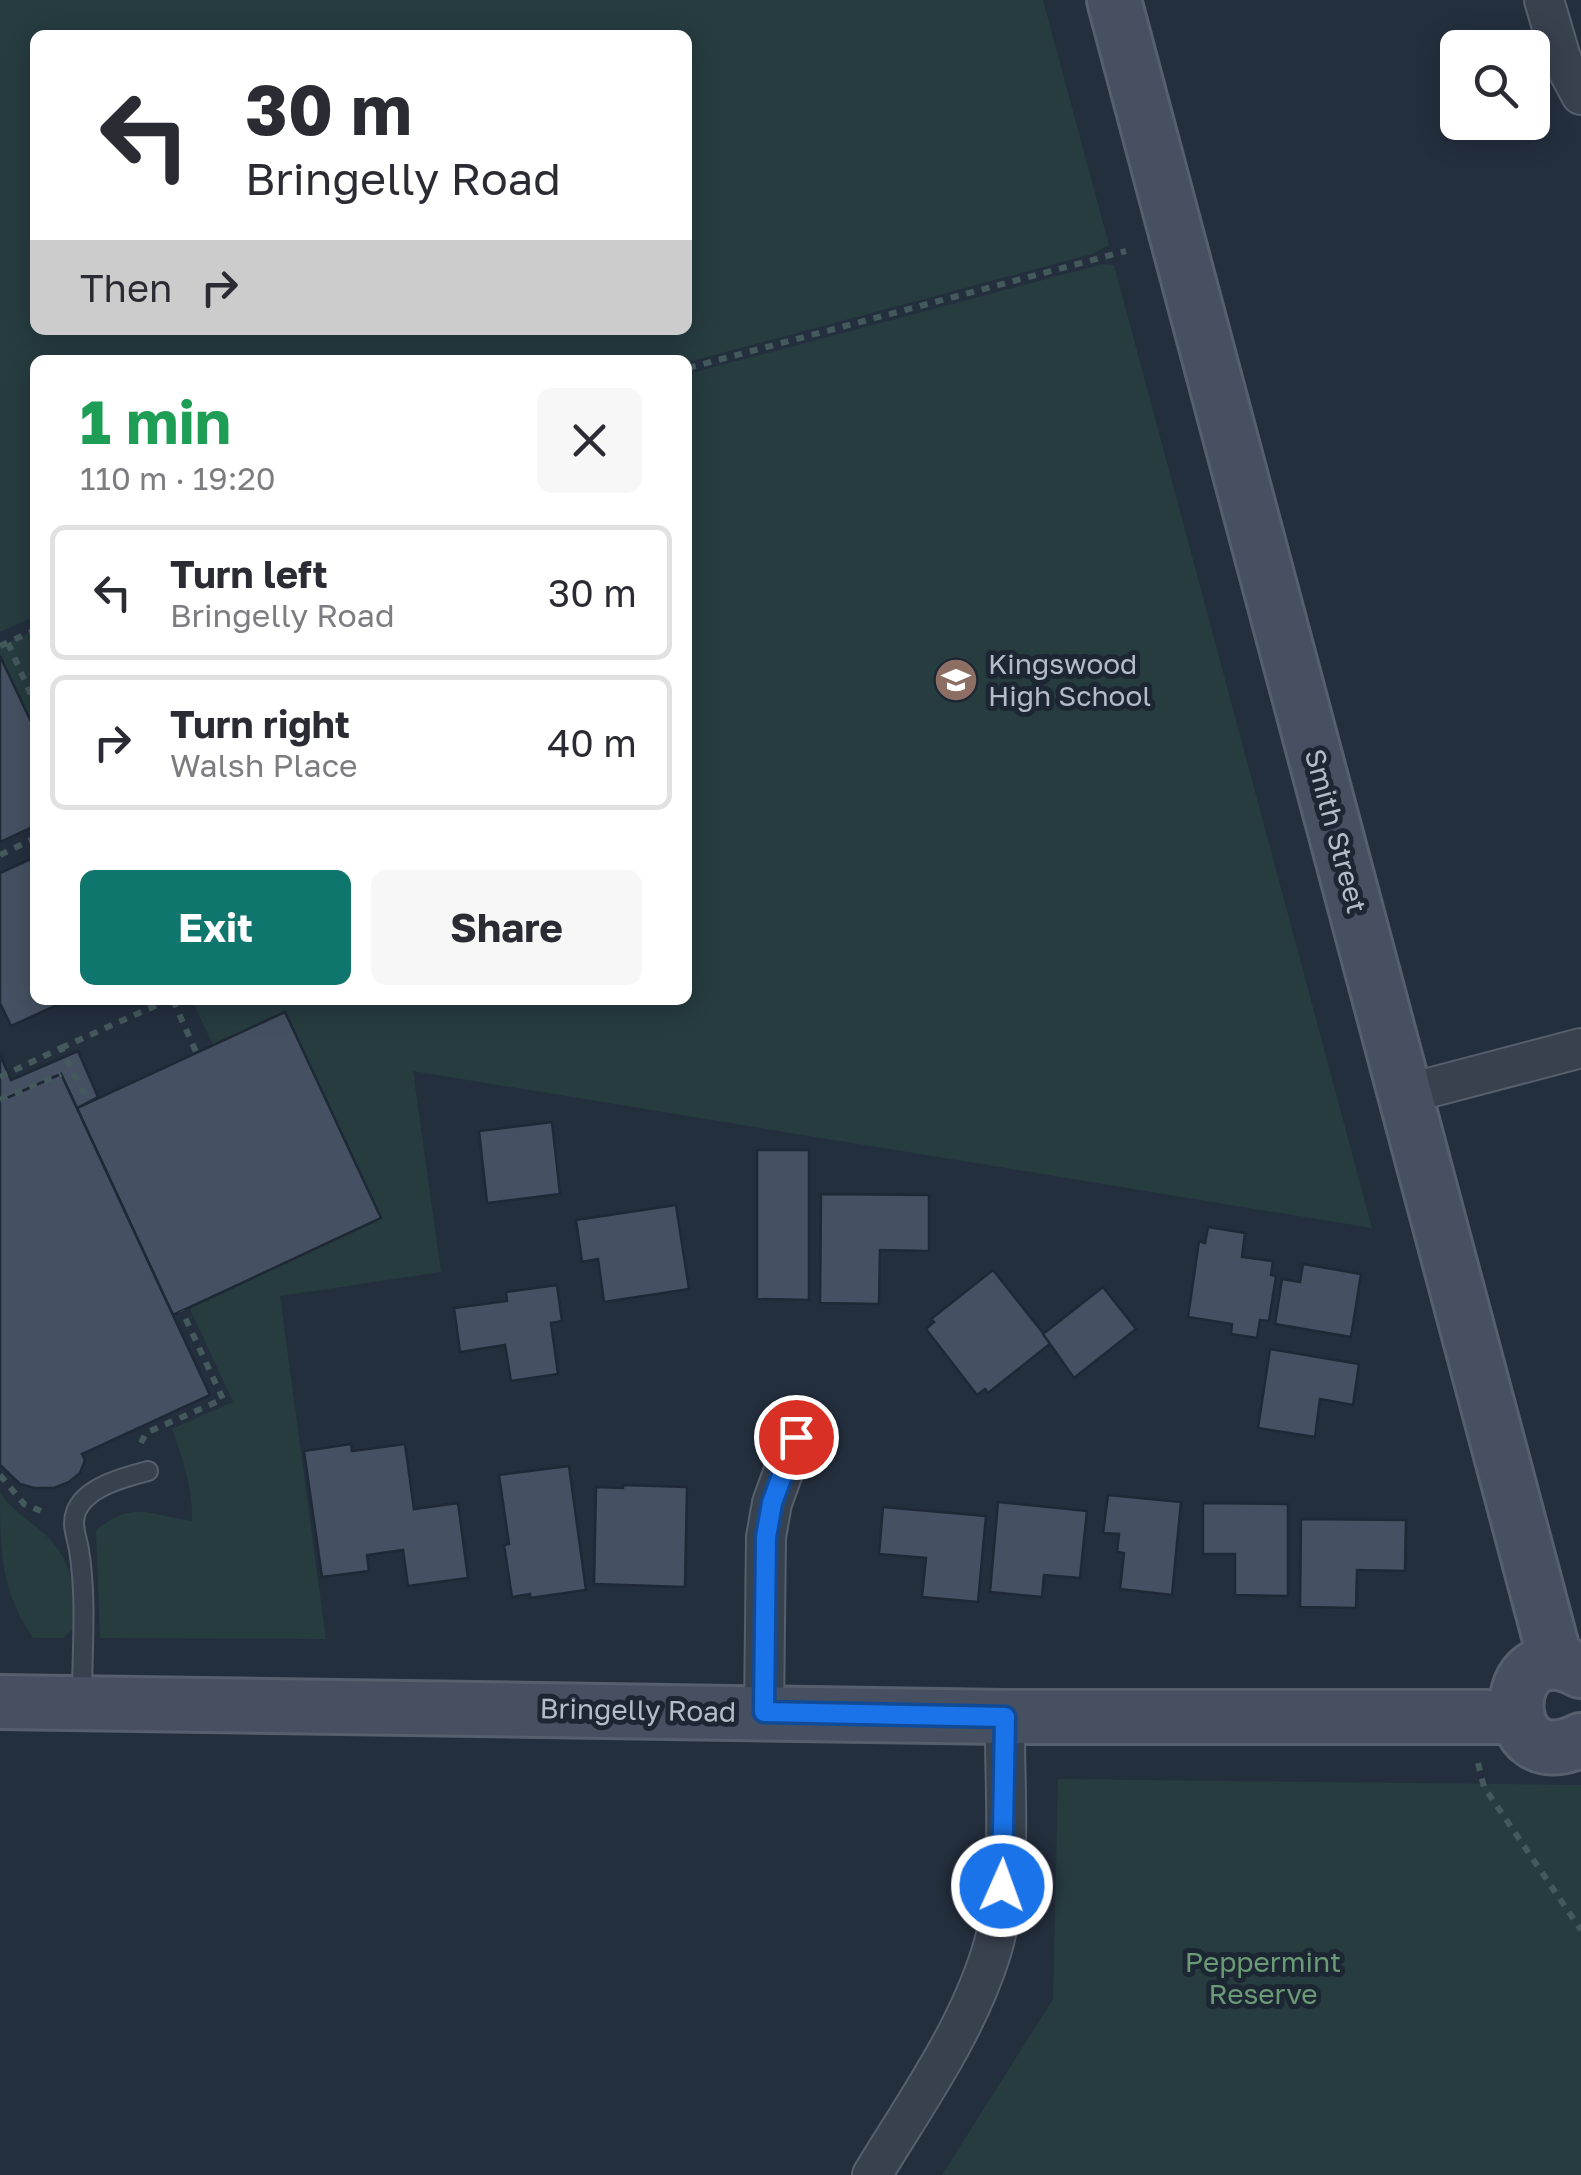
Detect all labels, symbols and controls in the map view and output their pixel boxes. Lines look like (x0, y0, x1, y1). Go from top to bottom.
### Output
map controls (1440, 30, 1550, 140)
button: search (1440, 30, 1550, 140)
text: 30 m (245, 66, 412, 150)
icon: left (80, 70, 210, 200)
text: Bringelly Road (245, 151, 561, 205)
icon: right (192, 260, 247, 315)
text: Then (80, 265, 172, 310)
text: 1 min (80, 385, 231, 457)
button: close (537, 388, 642, 493)
text: 110 m · 19:20 (80, 459, 276, 497)
text: Turn left (170, 551, 328, 596)
icon: left (85, 565, 140, 620)
text: 30 m (548, 570, 637, 615)
text: Bringelly Road (170, 596, 395, 634)
place label: Kingswood High School (988, 647, 1151, 712)
school or university icon: Kingswood High School (933, 657, 979, 703)
text: Turn right (170, 701, 350, 746)
icon: right (85, 715, 140, 770)
text: 40 m (547, 720, 637, 765)
street label: Smith Street (1299, 745, 1374, 917)
text: Walsh Place (170, 746, 358, 784)
button: Exit (80, 870, 351, 985)
button: Share (371, 870, 642, 985)
pin (754, 1395, 839, 1480)
icon: arrive (769, 1410, 824, 1465)
street label: Bringelly Road (539, 1691, 737, 1728)
position arrow (950, 1834, 1054, 1938)
park label: Peppermint Reserve (1185, 1945, 1341, 2010)

